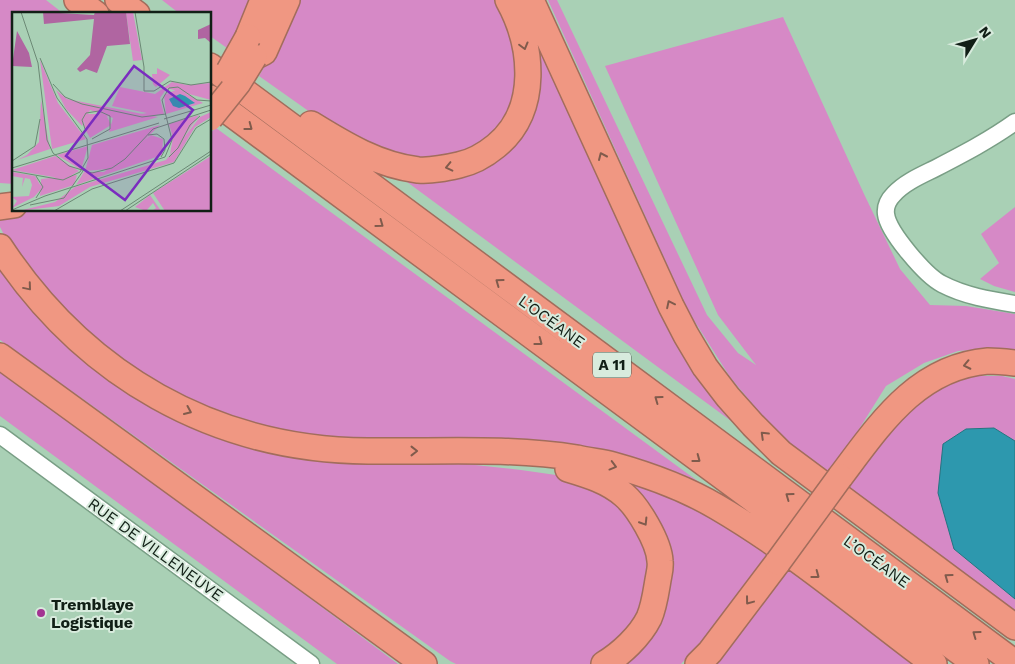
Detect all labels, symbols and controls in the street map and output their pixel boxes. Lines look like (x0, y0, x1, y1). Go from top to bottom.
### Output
inset map (12, 12, 211, 211)
north arrow (950, 15, 1000, 65)
text: N (976, 23, 995, 41)
one-way arrow (519, 41, 529, 49)
one-way arrow (243, 122, 252, 130)
one-way arrow (598, 152, 608, 161)
one-way arrow (445, 162, 454, 172)
one-way arrow (374, 218, 384, 227)
one-way arrow (495, 279, 505, 288)
one-way arrow (23, 281, 32, 290)
street label: L’OCÉANE (515, 291, 588, 352)
one-way arrow (666, 300, 676, 309)
one-way arrow (533, 336, 542, 344)
road number: A 11 (593, 352, 631, 378)
one-way arrow (962, 359, 971, 370)
one-way arrow (654, 396, 664, 405)
one-way arrow (183, 405, 192, 416)
one-way arrow (760, 432, 769, 441)
one-way arrow (410, 446, 418, 456)
one-way arrow (691, 453, 701, 462)
one-way arrow (609, 460, 617, 470)
one-way arrow (785, 493, 795, 502)
street label: RUE DE VILLENEUVE (84, 494, 227, 605)
one-way arrow (638, 516, 648, 525)
street label: L’OCÉANE (840, 531, 913, 592)
one-way arrow (810, 570, 819, 578)
one-way arrow (945, 575, 954, 583)
place label: Tremblaye Logistique (51, 595, 134, 632)
one-way arrow (746, 595, 755, 605)
marker: Tremblaye Logistique (35, 607, 47, 619)
one-way arrow (972, 631, 982, 640)

